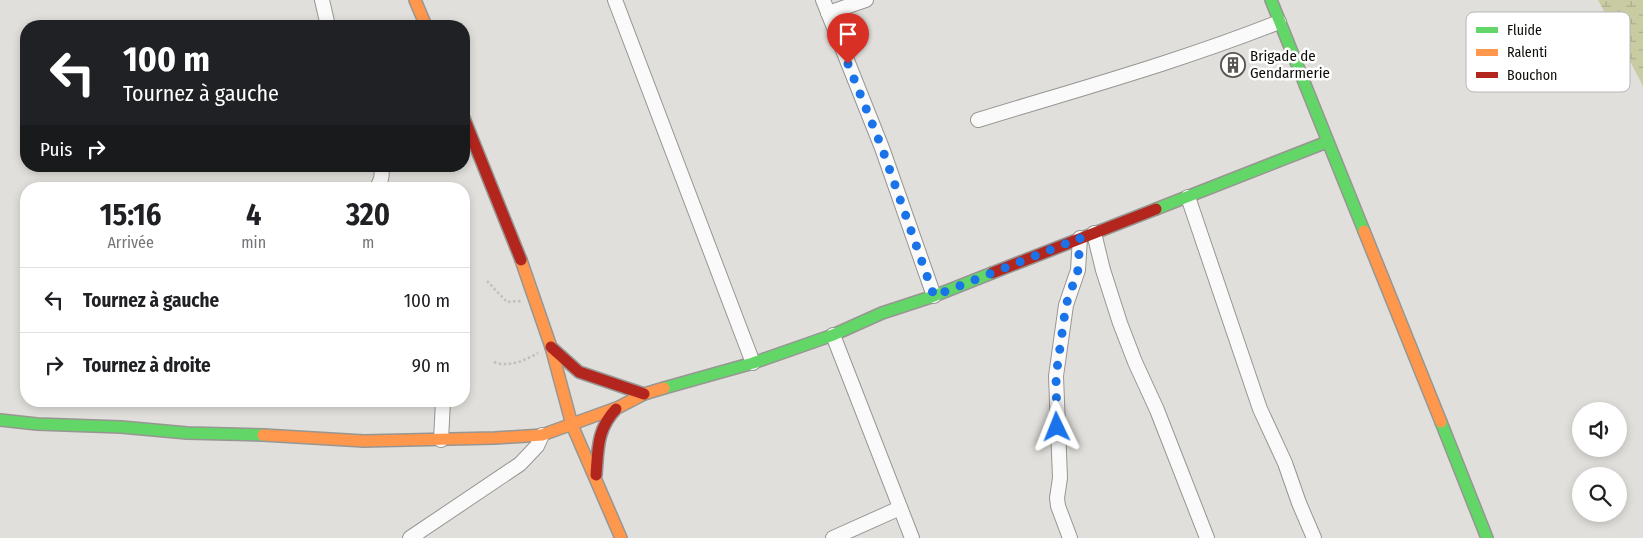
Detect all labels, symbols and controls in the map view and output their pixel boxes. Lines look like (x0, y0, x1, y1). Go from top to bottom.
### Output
legend (1466, 12, 1630, 92)
pin (827, 13, 869, 64)
icon: arrive (834, 20, 862, 48)
text: Fluide (1507, 22, 1542, 39)
text: 100 m (123, 38, 210, 80)
icon: left (40, 40, 105, 105)
text: Ralenti (1507, 44, 1547, 61)
place label: Brigade de Gendarmerie (1250, 47, 1330, 82)
building icon: Brigade de Gendarmerie (1220, 52, 1246, 78)
text: Bouchon (1507, 67, 1557, 84)
text: Tournez à gauche (123, 80, 279, 107)
icon: right (82, 135, 110, 163)
text: Puis (40, 138, 72, 161)
text: 15:16 (100, 197, 161, 233)
text: 4 (246, 197, 261, 233)
text: 320 (346, 197, 390, 233)
text: Arrivée (107, 233, 154, 252)
text: min (241, 233, 266, 252)
text: m (362, 233, 374, 252)
icon: left (40, 286, 68, 314)
text: Tournez à gauche (83, 289, 219, 312)
text: 100 m (404, 289, 450, 312)
icon: right (40, 351, 68, 379)
text: Tournez à droite (83, 354, 211, 377)
text: 90 m (412, 354, 450, 377)
position arrow (1030, 400, 1082, 452)
map controls (1572, 402, 1627, 522)
button: sound (1572, 402, 1627, 457)
button: search (1572, 467, 1627, 522)

